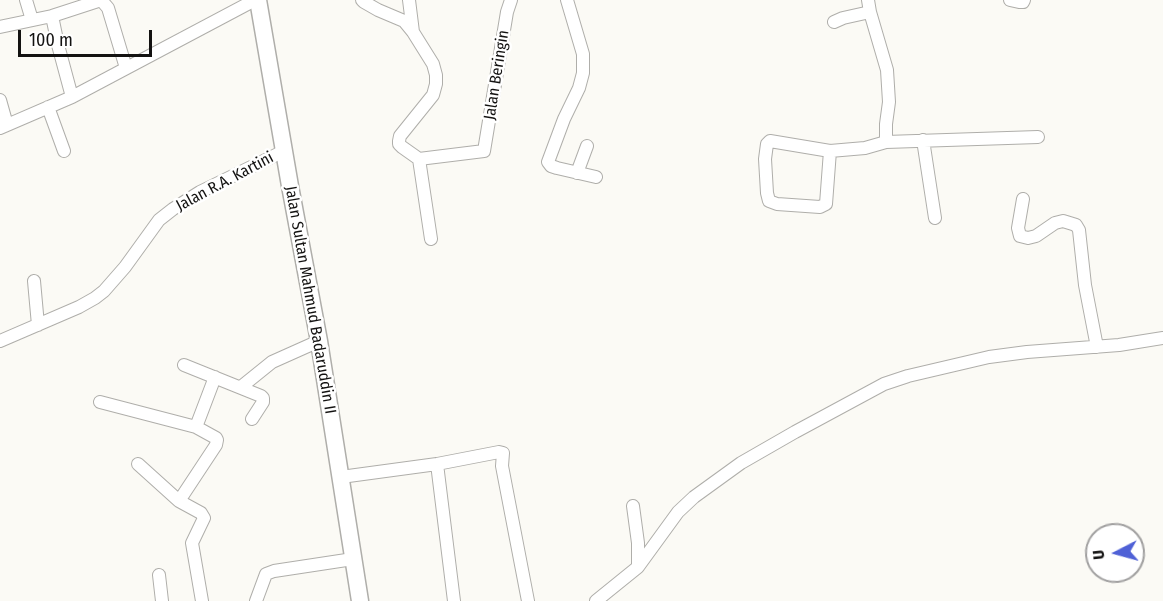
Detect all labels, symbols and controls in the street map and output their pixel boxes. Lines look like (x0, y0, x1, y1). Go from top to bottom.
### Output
scale bar (21, 18, 154, 56)
text: 100 m (29, 29, 73, 51)
street label: Jalan Beringin (480, 29, 514, 121)
street label: Jalan R.A. Kartini (173, 148, 277, 216)
street label: Jalan Sultan Mahmud Badaruddin II (280, 184, 340, 416)
north arrow (1085, 523, 1145, 583)
text: U (1089, 549, 1109, 560)

